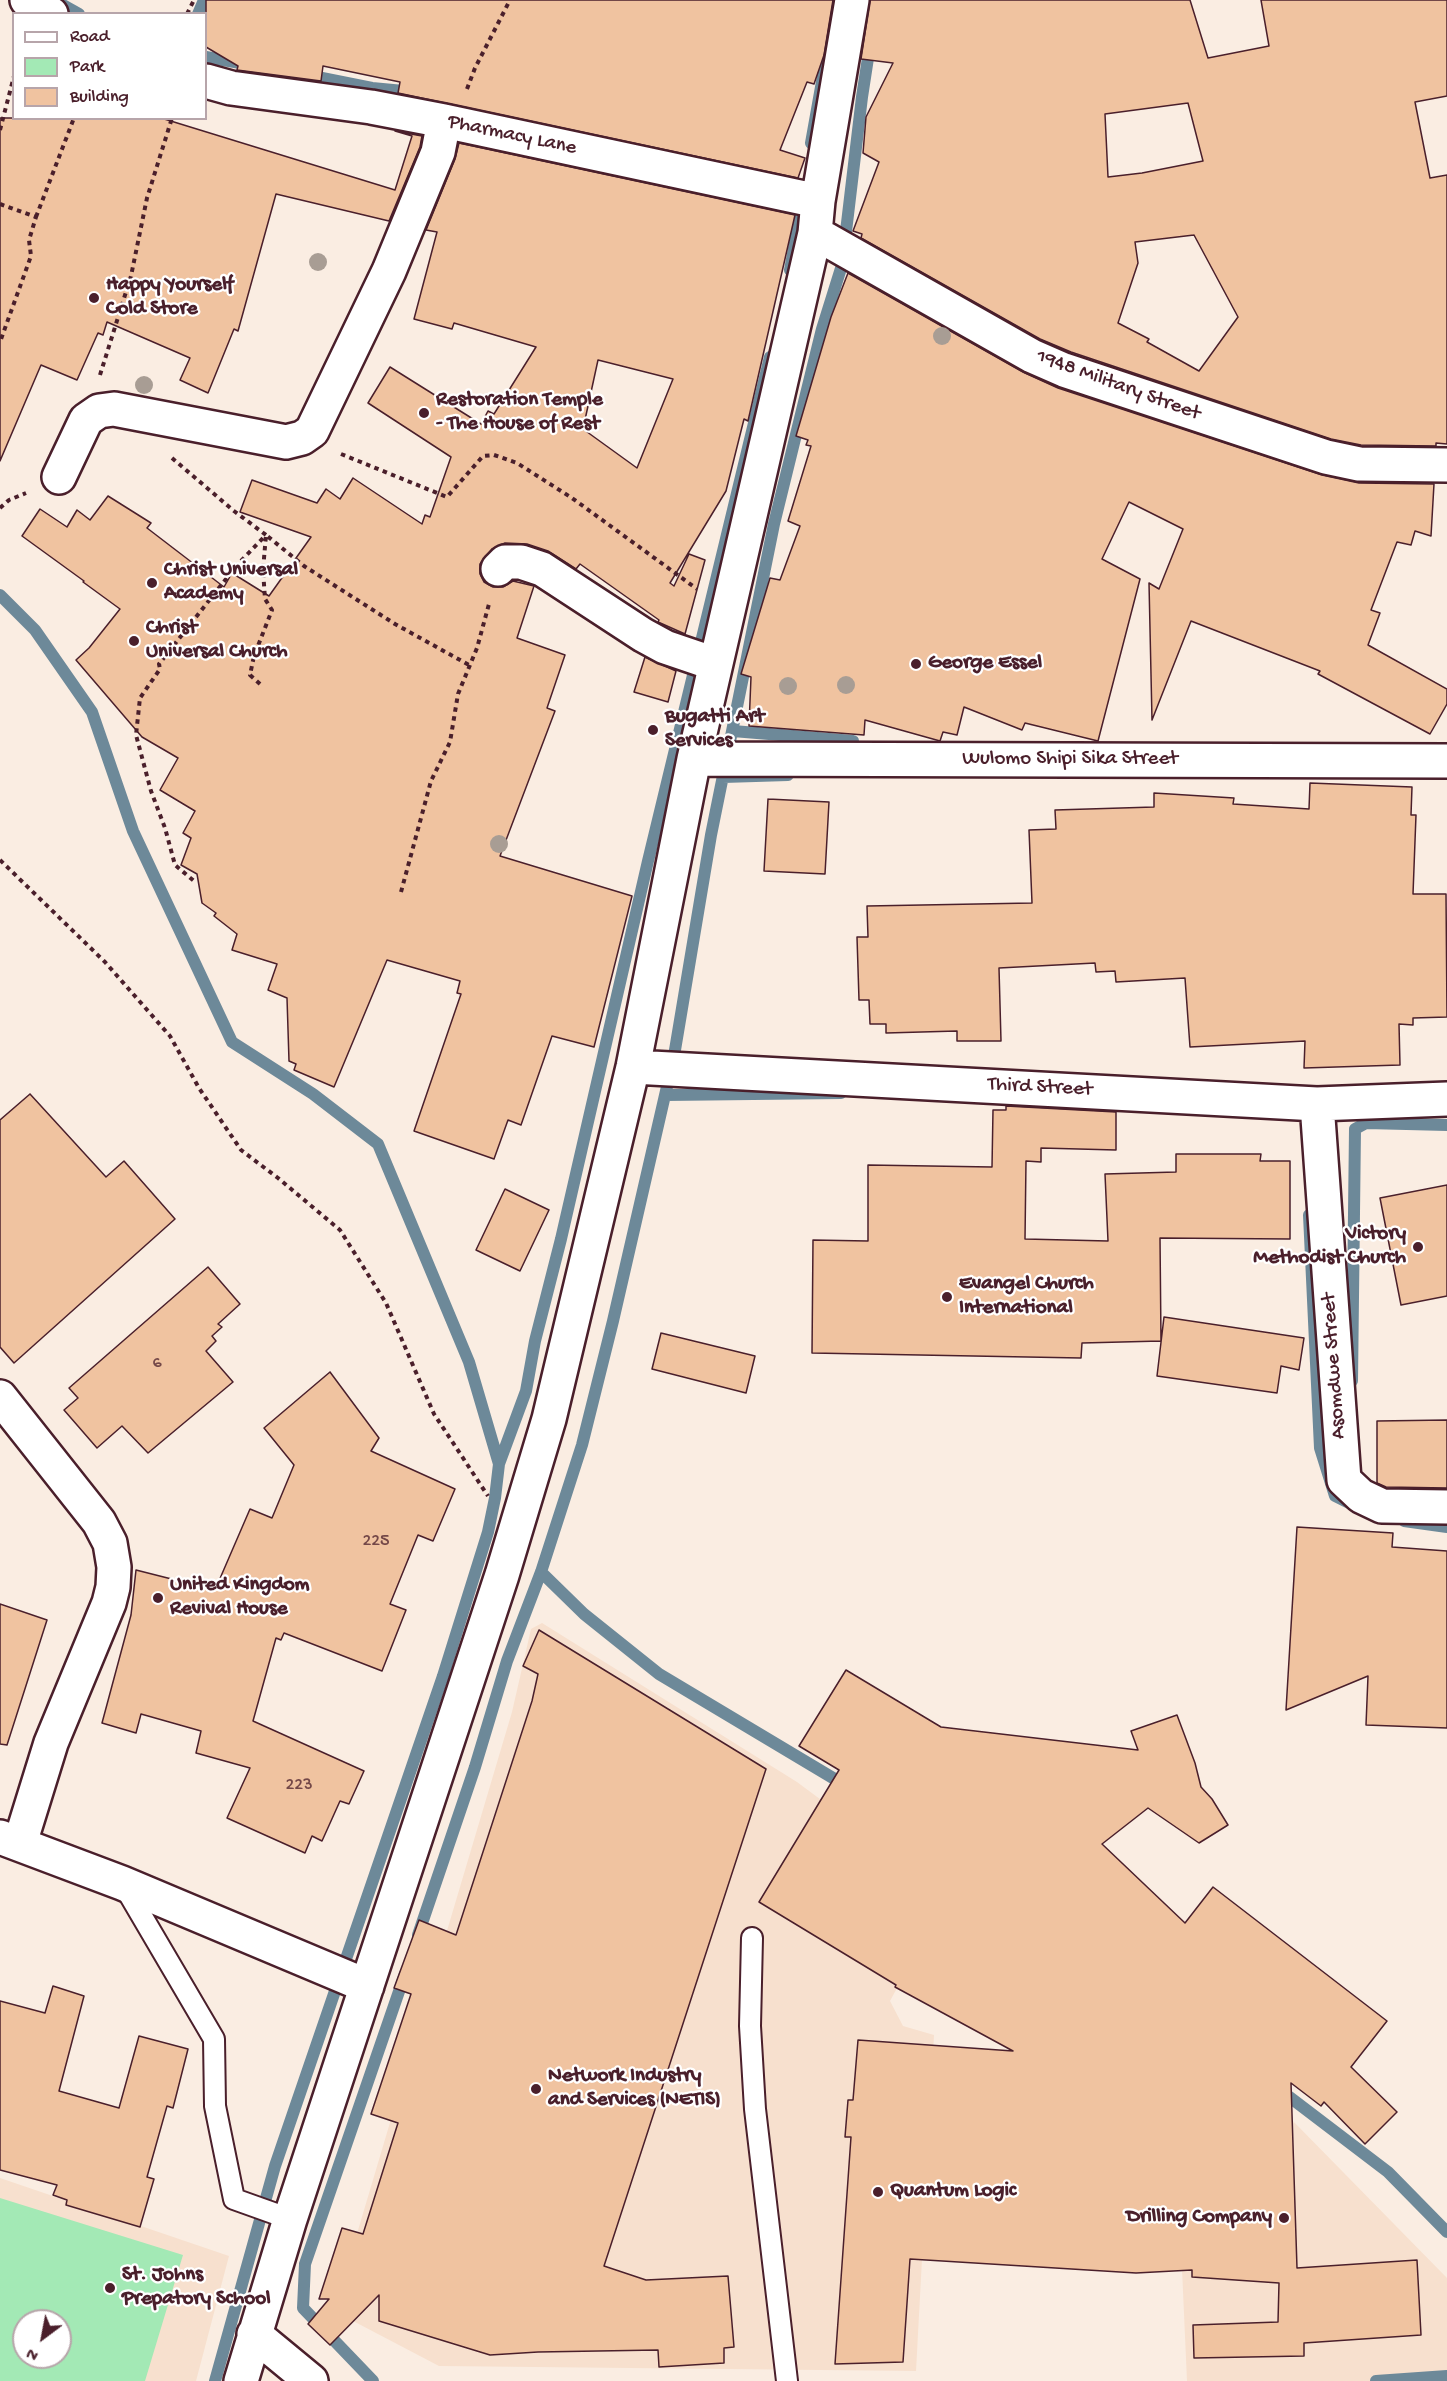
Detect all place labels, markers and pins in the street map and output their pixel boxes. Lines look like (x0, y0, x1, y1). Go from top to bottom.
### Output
place label: Happy Yourself Cold Store (106, 273, 233, 323)
marker: Happy Yourself Cold Store (87, 291, 101, 305)
place label: Restoration Temple - The House of Rest (436, 388, 603, 438)
marker: Restoration Temple - The House of Rest (417, 406, 431, 420)
place label: Christ Universal Academy (164, 558, 298, 608)
marker: Christ Universal Academy (145, 576, 159, 590)
place label: Christ Universal Church (146, 616, 288, 666)
marker: Christ Universal Church (127, 634, 141, 648)
place label: George Essel (928, 651, 1042, 677)
marker: George Essel (909, 657, 923, 671)
place label: Bugatti Art Services (665, 705, 764, 755)
marker: Bugatti Art Services (646, 723, 660, 737)
place label: Victory Methodist Church (1253, 1222, 1406, 1272)
marker: Victory Methodist Church (1411, 1240, 1425, 1254)
place label: Evangel Church International (959, 1272, 1094, 1322)
marker: Evangel Church International (940, 1290, 954, 1304)
place label: United Kingdom Revival House (170, 1573, 309, 1623)
marker: United Kingdom Revival House (151, 1591, 165, 1605)
place label: Network Industry and Services (NETIS) (548, 2064, 721, 2114)
marker: Network Industry and Services (NETIS) (529, 2082, 543, 2096)
place label: Quantum Logic (890, 2179, 1016, 2205)
marker: Quantum Logic (871, 2185, 885, 2199)
place label: Drilling Company (1126, 2205, 1272, 2231)
marker: Drilling Company (1277, 2211, 1291, 2225)
place label: St. Johns Prepatory School (122, 2263, 271, 2313)
marker: St. Johns Prepatory School (103, 2281, 117, 2295)

